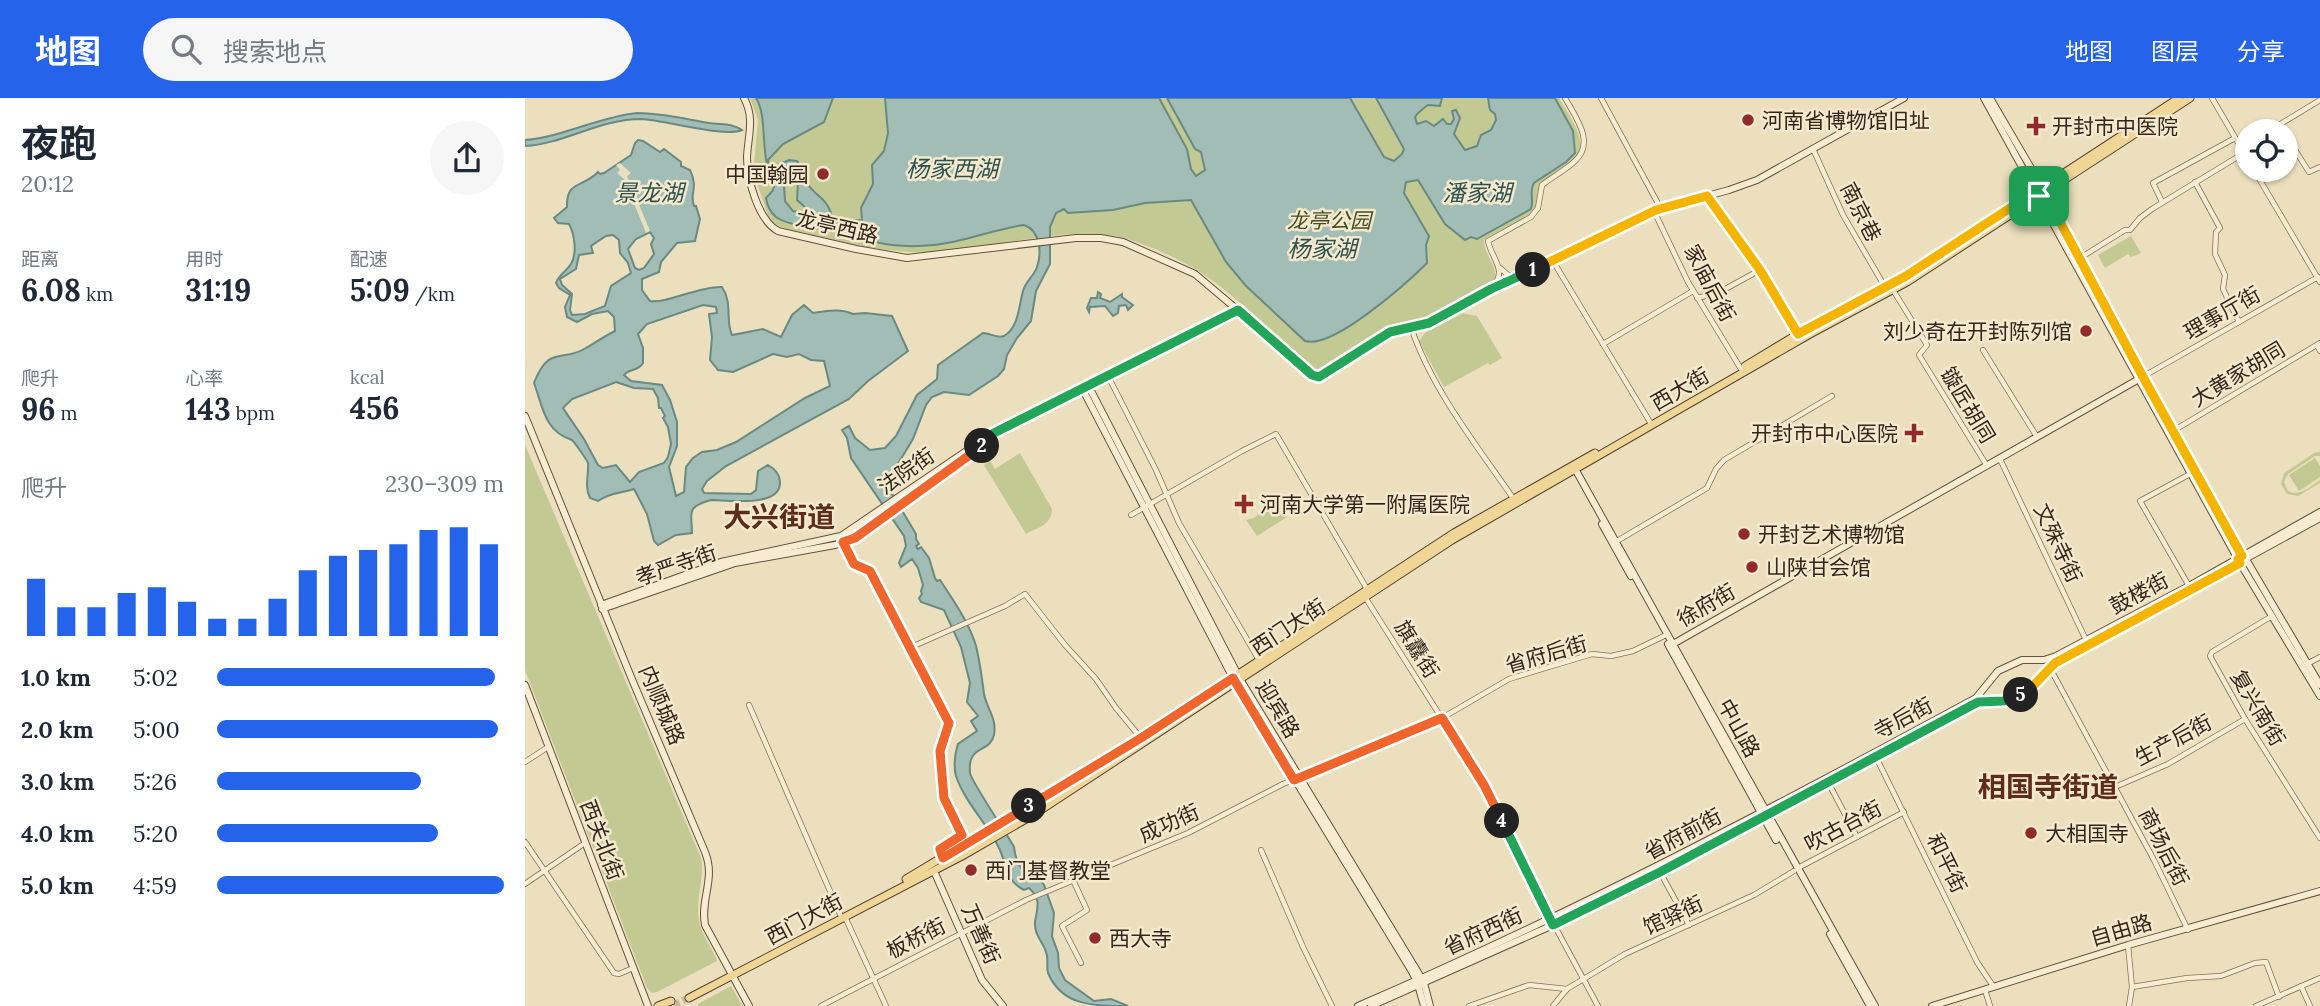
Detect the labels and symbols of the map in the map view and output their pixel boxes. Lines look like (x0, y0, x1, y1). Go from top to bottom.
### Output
place label: 河南省博物馆旧址 (1762, 107, 1930, 134)
marker: 河南省博物馆旧址 (1740, 112, 1756, 128)
place label: 开封市中医院 (2052, 113, 2178, 140)
marker: 开封市中医院 (2026, 116, 2046, 136)
water label: 杨家西湖 (906, 154, 1001, 183)
place label: 中国翰园 (725, 161, 809, 188)
marker: 中国翰园 (815, 166, 831, 182)
pin (2009, 166, 2069, 226)
water label: 景龙湖 (615, 178, 687, 207)
water label: 潘家湖 (1443, 178, 1515, 207)
street label: 南京巷 (1835, 178, 1887, 246)
street label: 龙亭西路 (793, 204, 881, 250)
park label: 龙亭公园 (1287, 207, 1374, 234)
water label: 杨家湖 (1288, 234, 1360, 263)
street label: 家庙后街 (1678, 240, 1742, 326)
pin: 1 (1515, 252, 1551, 288)
street label: 理事厅街 (2179, 280, 2265, 346)
place label: 刘少奇在开封陈列馆 (1883, 318, 2072, 345)
marker: 刘少奇在开封陈列馆 (2078, 323, 2094, 339)
street label: 大黄家胡同 (2186, 335, 2290, 413)
street label: 西大街 (1646, 362, 1714, 416)
street label: 镟匠胡同 (1935, 362, 2001, 448)
place label: 开封市中心医院 (1751, 420, 1898, 447)
marker: 开封市中心医院 (1904, 423, 1924, 443)
pin: 2 (965, 428, 1000, 464)
street label: 法院街 (872, 442, 940, 500)
place label: 河南大学第一附属医院 (1260, 491, 1470, 518)
marker: 河南大学第一附属医院 (1234, 494, 1254, 514)
district label: 大兴街道 (723, 499, 835, 535)
street label: 文殊寺街 (2028, 499, 2088, 587)
place label: 开封艺术博物馆 (1758, 521, 1905, 548)
marker: 开封艺术博物馆 (1736, 526, 1752, 542)
street label: 孝严寺街 (632, 539, 720, 591)
place label: 山陕甘会馆 (1766, 554, 1871, 581)
marker: 山陕甘会馆 (1744, 559, 1760, 575)
street label: 鼓楼街 (2105, 566, 2173, 620)
street label: 徐府街 (1672, 578, 1740, 632)
street label: 西门大街 (1245, 593, 1331, 661)
street label: 旗纛街 (1389, 615, 1445, 683)
street label: 省府后街 (1502, 629, 1590, 679)
street label: 内顺城路 (633, 661, 691, 749)
street label: 复兴南街 (2225, 665, 2291, 751)
street label: 迎宾路 (1250, 675, 1306, 743)
pin: 5 (2003, 678, 2039, 712)
street label: 寺后街 (1869, 691, 1937, 745)
street label: 中山路 (1712, 694, 1766, 762)
street label: 生产后街 (2130, 708, 2216, 772)
district label: 相国寺街道 (1978, 769, 2118, 805)
pin: 3 (1011, 788, 1047, 824)
street label: 吹古台街 (1800, 794, 1886, 858)
street label: 西关北街 (574, 796, 630, 884)
street label: 成功街 (1135, 798, 1203, 848)
street label: 省府前街 (1640, 802, 1726, 866)
street label: 商场后街 (2133, 803, 2195, 891)
pin: 4 (1485, 804, 1520, 838)
place label: 大相国寺 (2045, 820, 2129, 847)
marker: 大相国寺 (2023, 825, 2039, 841)
street label: 和平街 (1921, 829, 1973, 897)
place label: 西门基督教堂 (985, 857, 1111, 884)
marker: 西门基督教堂 (963, 862, 979, 878)
street label: 西门大街 (761, 887, 847, 951)
street label: 馆驿街 (1639, 889, 1707, 941)
street label: 万善街 (956, 900, 1006, 968)
street label: 省府西街 (1439, 901, 1527, 961)
street label: 自由路 (2087, 908, 2155, 952)
street label: 板桥街 (882, 912, 950, 964)
place label: 西大寺 (1109, 925, 1172, 952)
marker: 西大寺 (1087, 930, 1103, 946)

